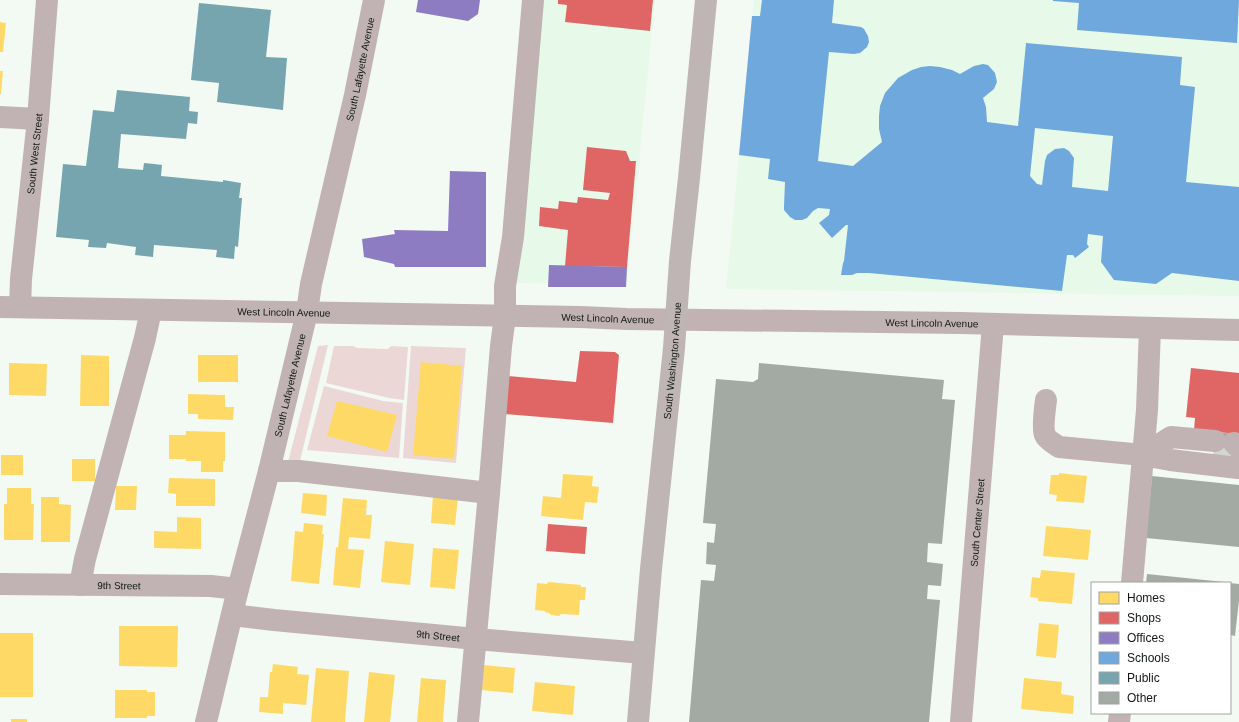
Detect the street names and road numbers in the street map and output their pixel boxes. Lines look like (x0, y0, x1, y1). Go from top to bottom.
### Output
street label: South Lafayette Avenue (344, 16, 376, 122)
street label: South West Street (25, 113, 44, 195)
street label: South Washington Avenue (661, 301, 683, 420)
street label: West Lincoln Avenue (237, 306, 331, 318)
street label: West Lincoln Avenue (561, 311, 655, 325)
street label: West Lincoln Avenue (885, 317, 979, 329)
street label: South Lafayette Avenue (272, 332, 307, 438)
street label: South Center Street (968, 478, 986, 567)
street label: 9th Street (97, 579, 141, 591)
street label: 9th Street (416, 628, 460, 643)

